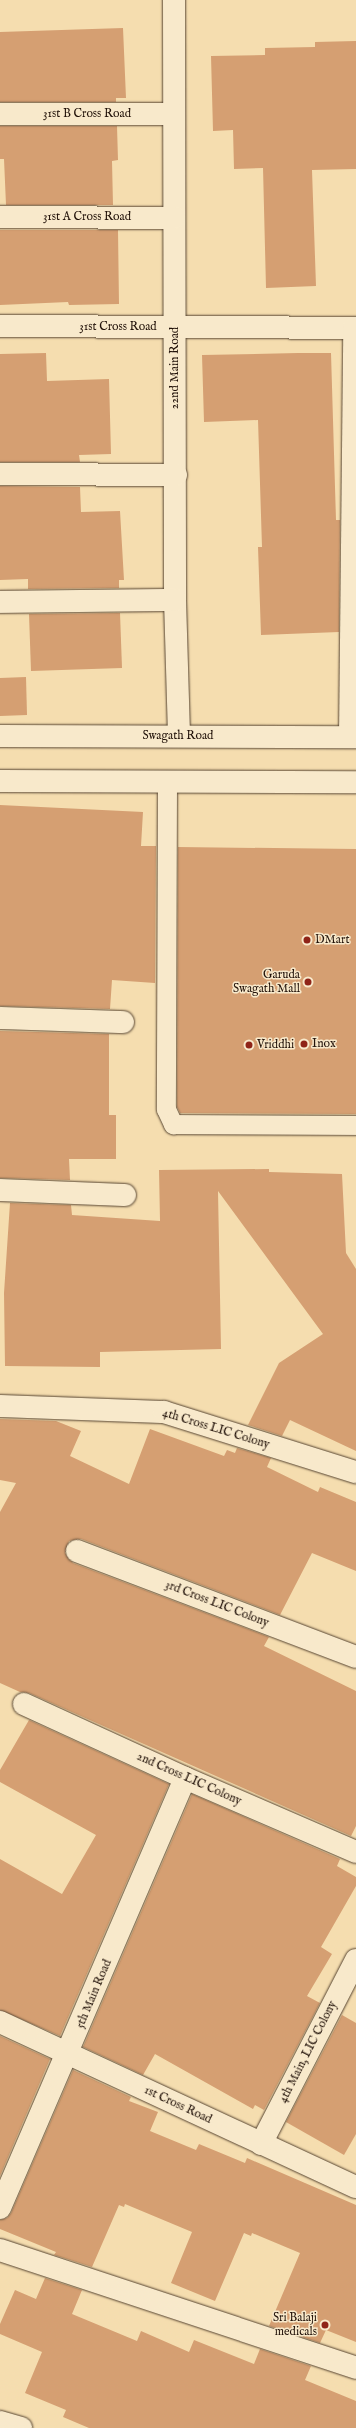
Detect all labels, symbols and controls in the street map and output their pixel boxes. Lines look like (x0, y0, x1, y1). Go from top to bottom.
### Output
street label: 31st B Cross Road (43, 107, 131, 121)
street label: 31st A Cross Road (43, 210, 131, 224)
street label: 31st Cross Road (79, 320, 157, 334)
street label: 22nd Main Road (168, 327, 182, 409)
street label: Swagath Road (142, 729, 214, 743)
place label: DMart (315, 933, 350, 947)
marker: DMart (302, 935, 312, 945)
place label: Garuda Swagath Mall (233, 968, 300, 996)
marker: Garuda Swagath Mall (303, 977, 313, 987)
place label: Inox (312, 1037, 336, 1051)
place label: Vriddhi (257, 1038, 294, 1052)
marker: Inox (299, 1039, 309, 1049)
marker: Vriddhi (244, 1040, 254, 1050)
street label: 4th Cross LIC Colony (161, 1406, 271, 1452)
street label: 3rd Cross LIC Colony (163, 1578, 271, 1630)
street label: 2nd Cross LIC Colony (134, 1749, 244, 1809)
street label: 5th Main Road (73, 1957, 115, 2031)
street label: 4th Main, LIC Colony (276, 1999, 340, 2105)
street label: 1st Cross Road (142, 2083, 214, 2127)
place label: Sri Balaji medicals (273, 2311, 317, 2339)
marker: Sri Balaji medicals (320, 2320, 330, 2330)

